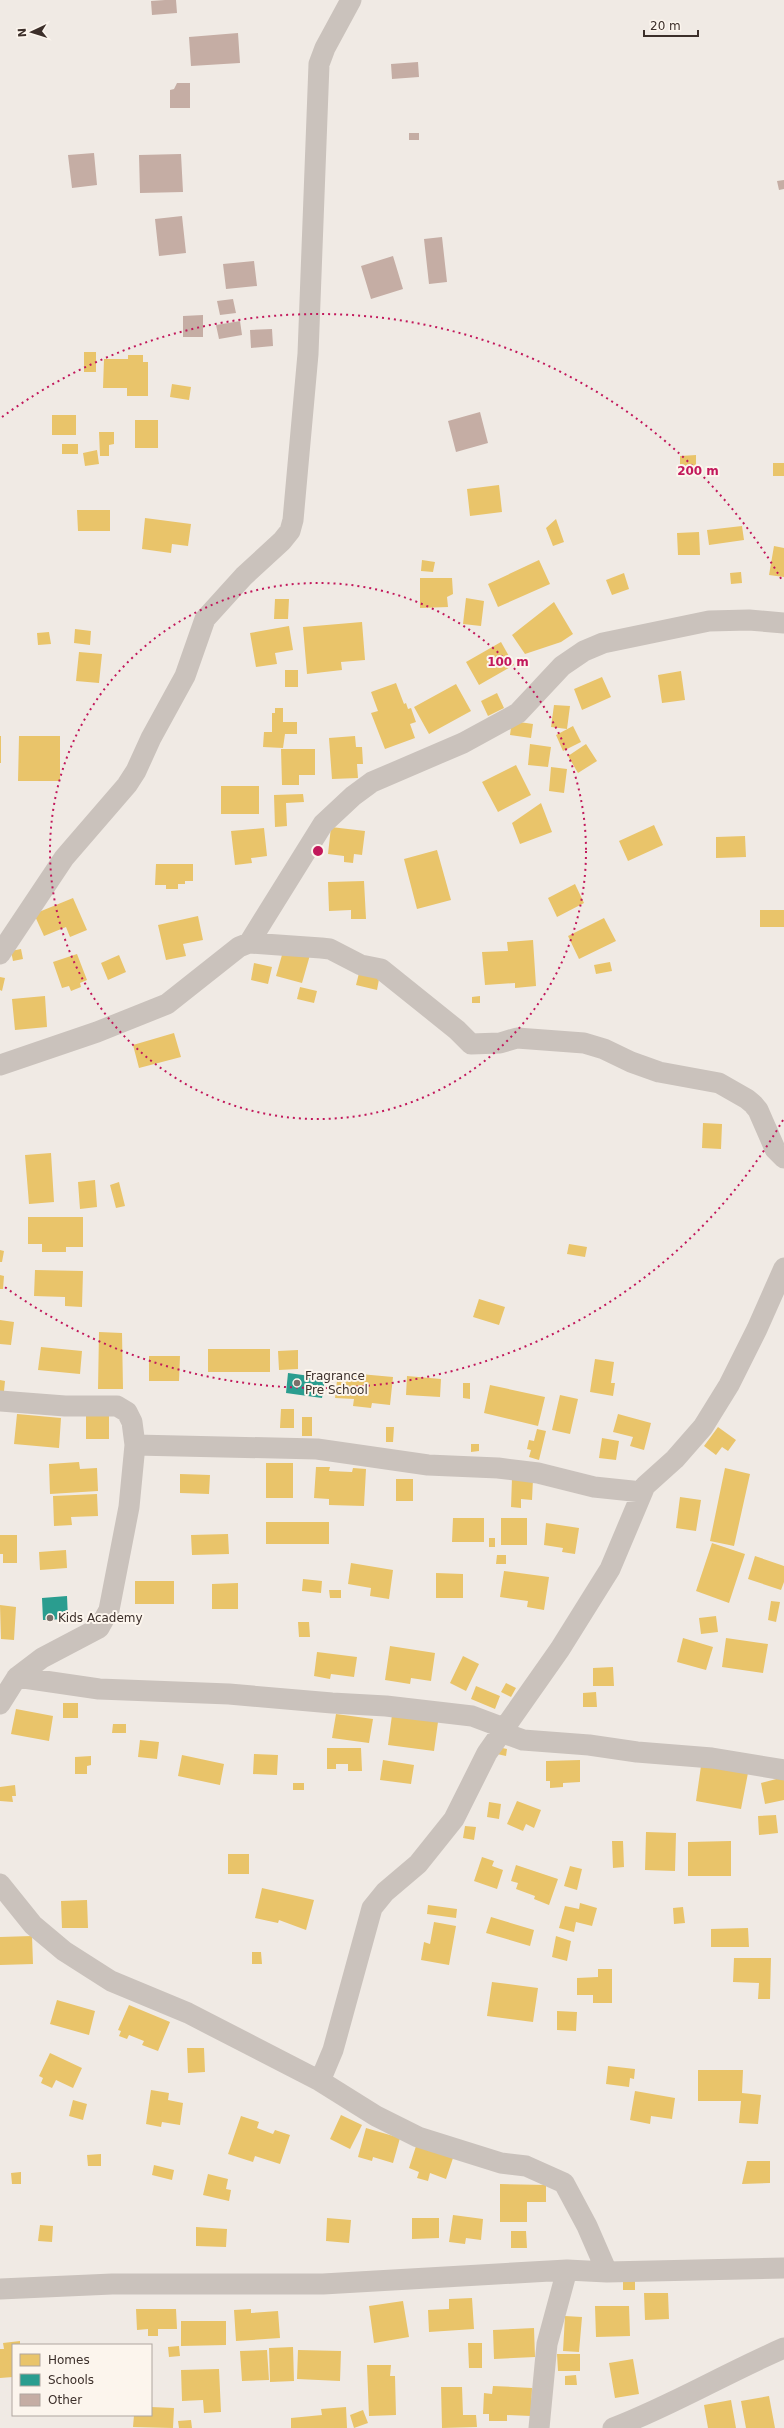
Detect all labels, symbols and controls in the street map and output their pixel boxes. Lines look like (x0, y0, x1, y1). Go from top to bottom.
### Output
north arrow (12, 12, 52, 52)
scale bar (644, 12, 698, 38)
text: 20 m (650, 19, 681, 33)
text: N (16, 28, 29, 38)
text: 200 m (677, 464, 719, 478)
text: 100 m (487, 655, 529, 669)
centre of rings (311, 844, 325, 858)
place label: Fragrance Pre School (305, 1369, 368, 1397)
marker: Fragrance Pre School (292, 1378, 302, 1388)
place label: Kids Academy (58, 1611, 143, 1625)
marker: Kids Academy (45, 1613, 55, 1623)
legend (12, 2344, 152, 2416)
text: Homes (48, 2353, 90, 2367)
text: Schools (48, 2373, 94, 2387)
text: Other (48, 2393, 82, 2407)

